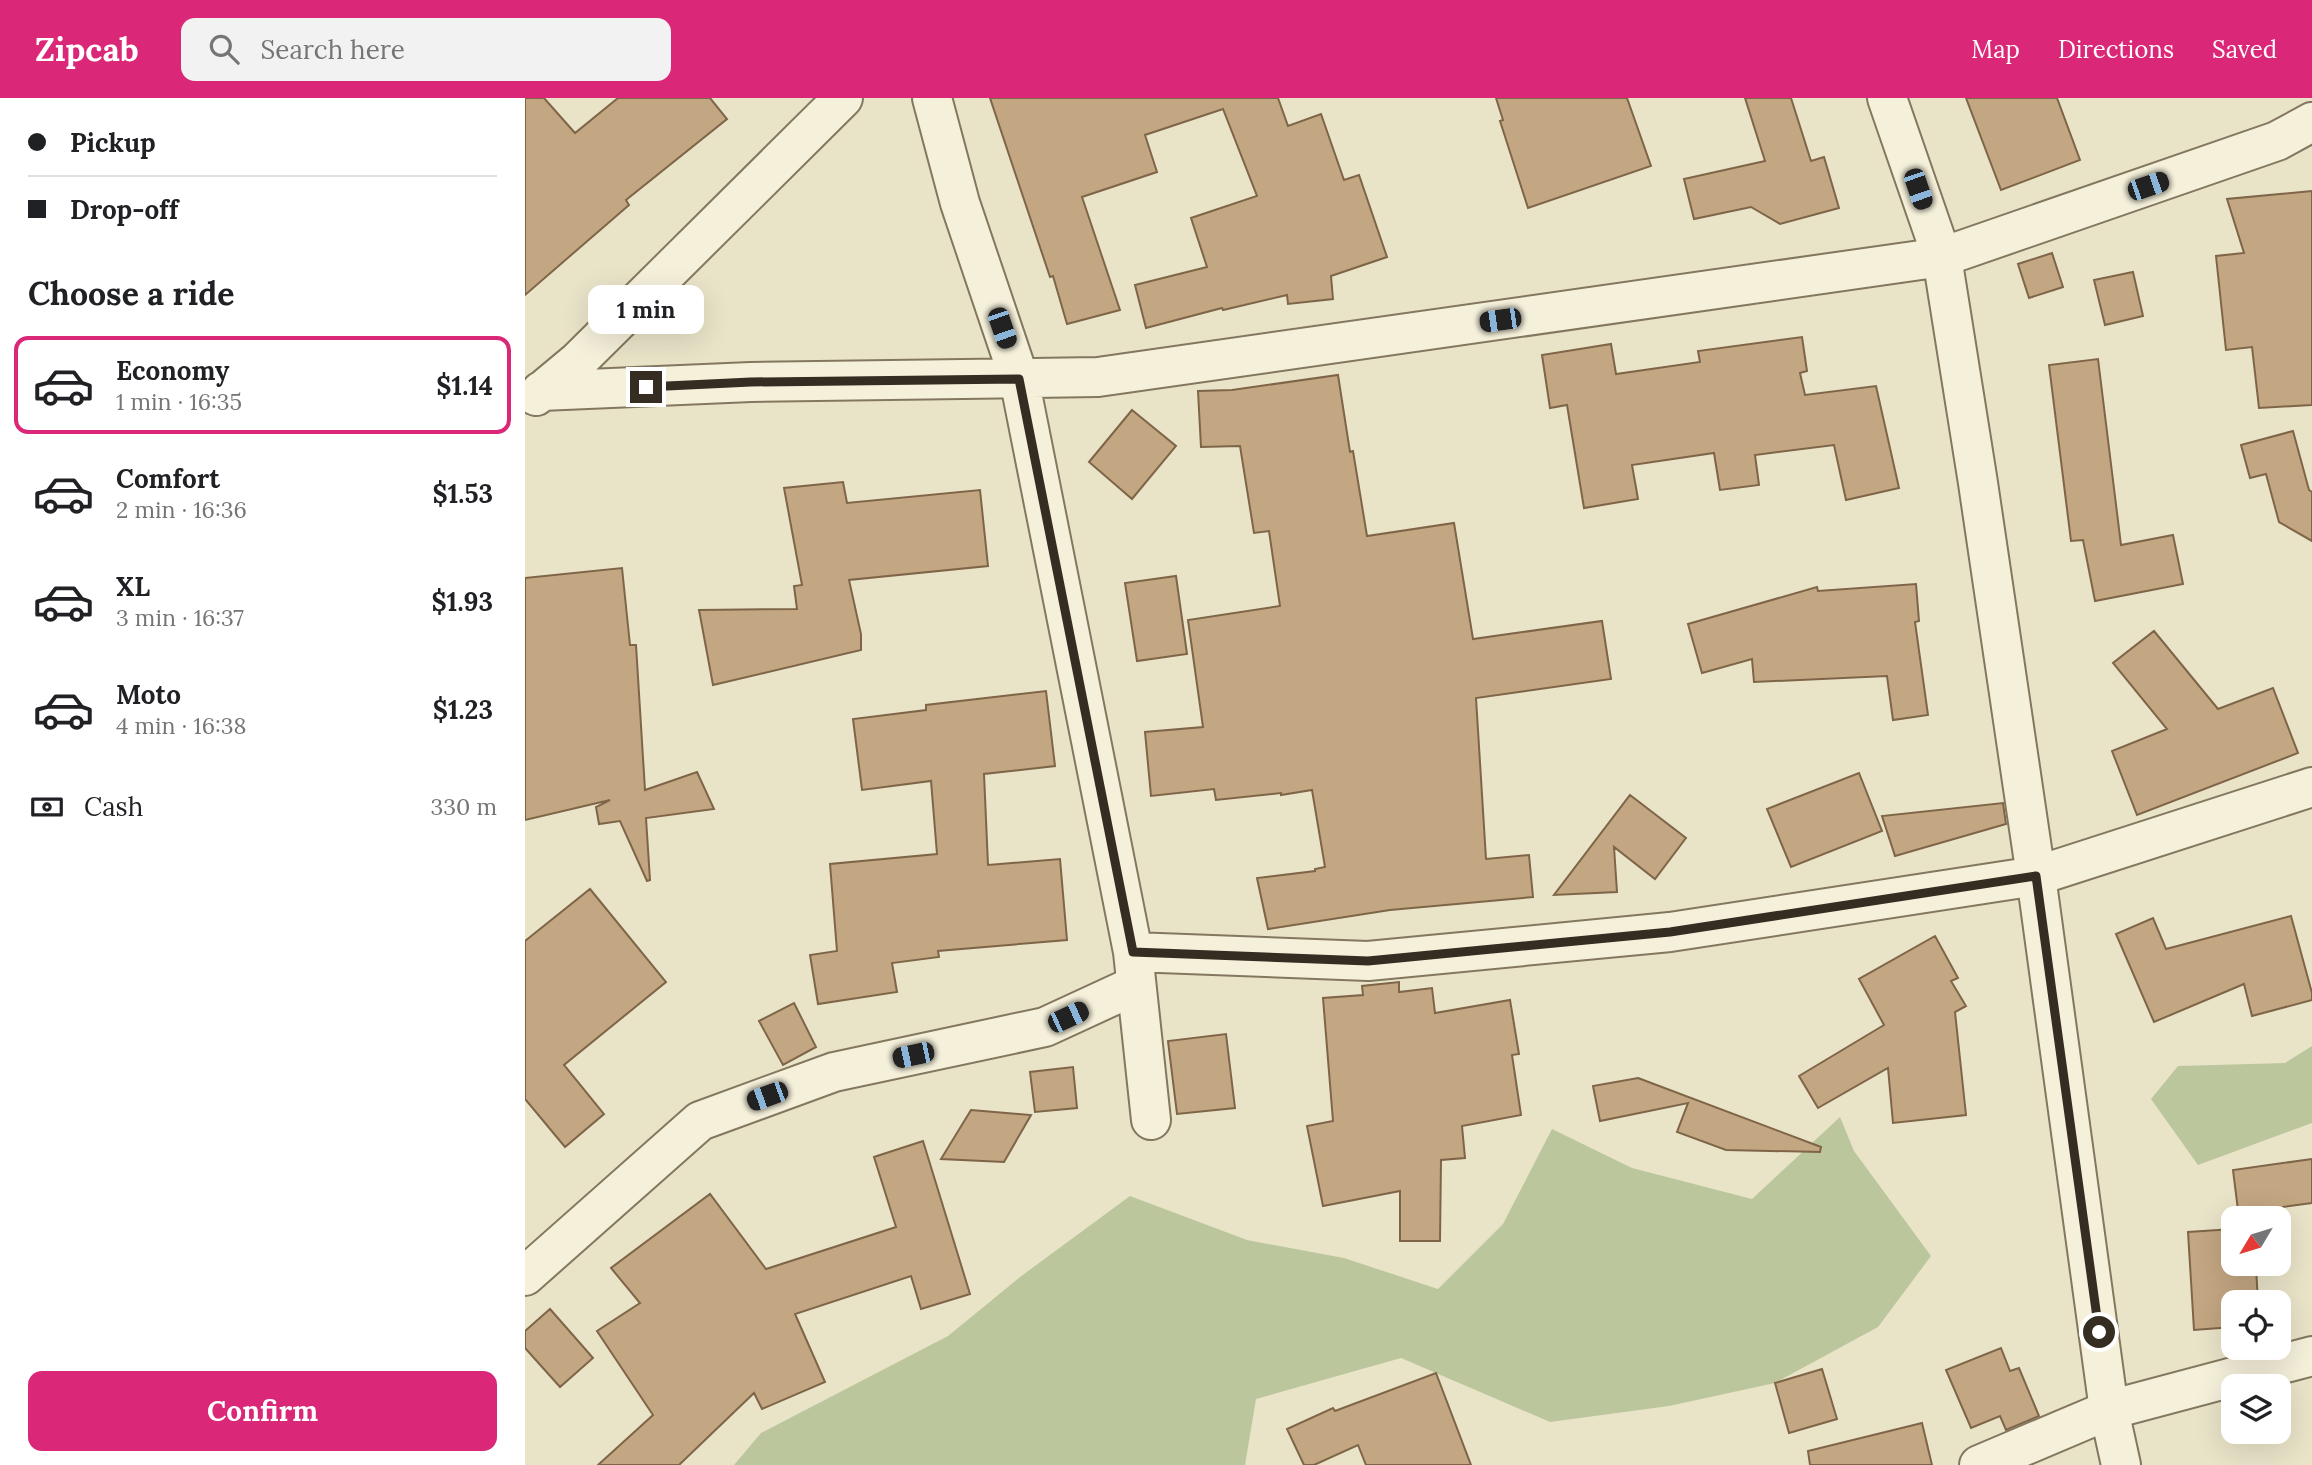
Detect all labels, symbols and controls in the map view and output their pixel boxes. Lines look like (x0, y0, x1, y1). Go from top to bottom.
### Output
search box (181, 18, 671, 81)
text: Zipcab (35, 28, 139, 70)
icon: search (205, 30, 243, 68)
text: Search here (261, 33, 405, 66)
text: Map (1971, 34, 2020, 65)
text: Directions (2058, 34, 2174, 65)
text: Saved (2212, 34, 2277, 65)
text: Pickup (70, 126, 156, 159)
car (1902, 166, 1935, 212)
car (2125, 169, 2172, 203)
text: Drop-off (70, 193, 178, 226)
text: Choose a ride (28, 273, 235, 314)
callout: 1 min (588, 286, 704, 334)
text: 1 min (617, 295, 675, 324)
car (986, 305, 1019, 351)
car (1478, 307, 1523, 333)
icon: car (32, 354, 95, 417)
text: Economy (116, 354, 229, 387)
text: $1.14 (436, 369, 493, 402)
route end (630, 371, 662, 403)
text: 1 min · 16:35 (116, 387, 242, 416)
icon: car (32, 462, 95, 525)
text: Comfort (116, 462, 220, 495)
text: $1.53 (432, 477, 493, 510)
text: 2 min · 16:36 (116, 495, 247, 524)
icon: car (32, 570, 95, 633)
text: XL (116, 570, 150, 603)
text: $1.93 (432, 585, 493, 618)
text: 3 min · 16:37 (116, 603, 244, 632)
icon: car (32, 678, 95, 741)
text: Moto (116, 678, 181, 711)
text: $1.23 (433, 693, 493, 726)
text: 4 min · 16:38 (116, 711, 247, 740)
icon: cash (28, 788, 66, 826)
text: Cash (84, 790, 143, 823)
text: 330 m (430, 792, 497, 821)
car (1045, 999, 1092, 1035)
car (891, 1040, 936, 1070)
car (744, 1079, 791, 1113)
north arrow (2221, 1206, 2291, 1276)
map controls (2221, 1206, 2291, 1444)
button: locate (2221, 1290, 2291, 1360)
route start (2083, 1316, 2115, 1348)
button: Confirm (28, 1371, 497, 1451)
button: layers (2221, 1374, 2291, 1444)

